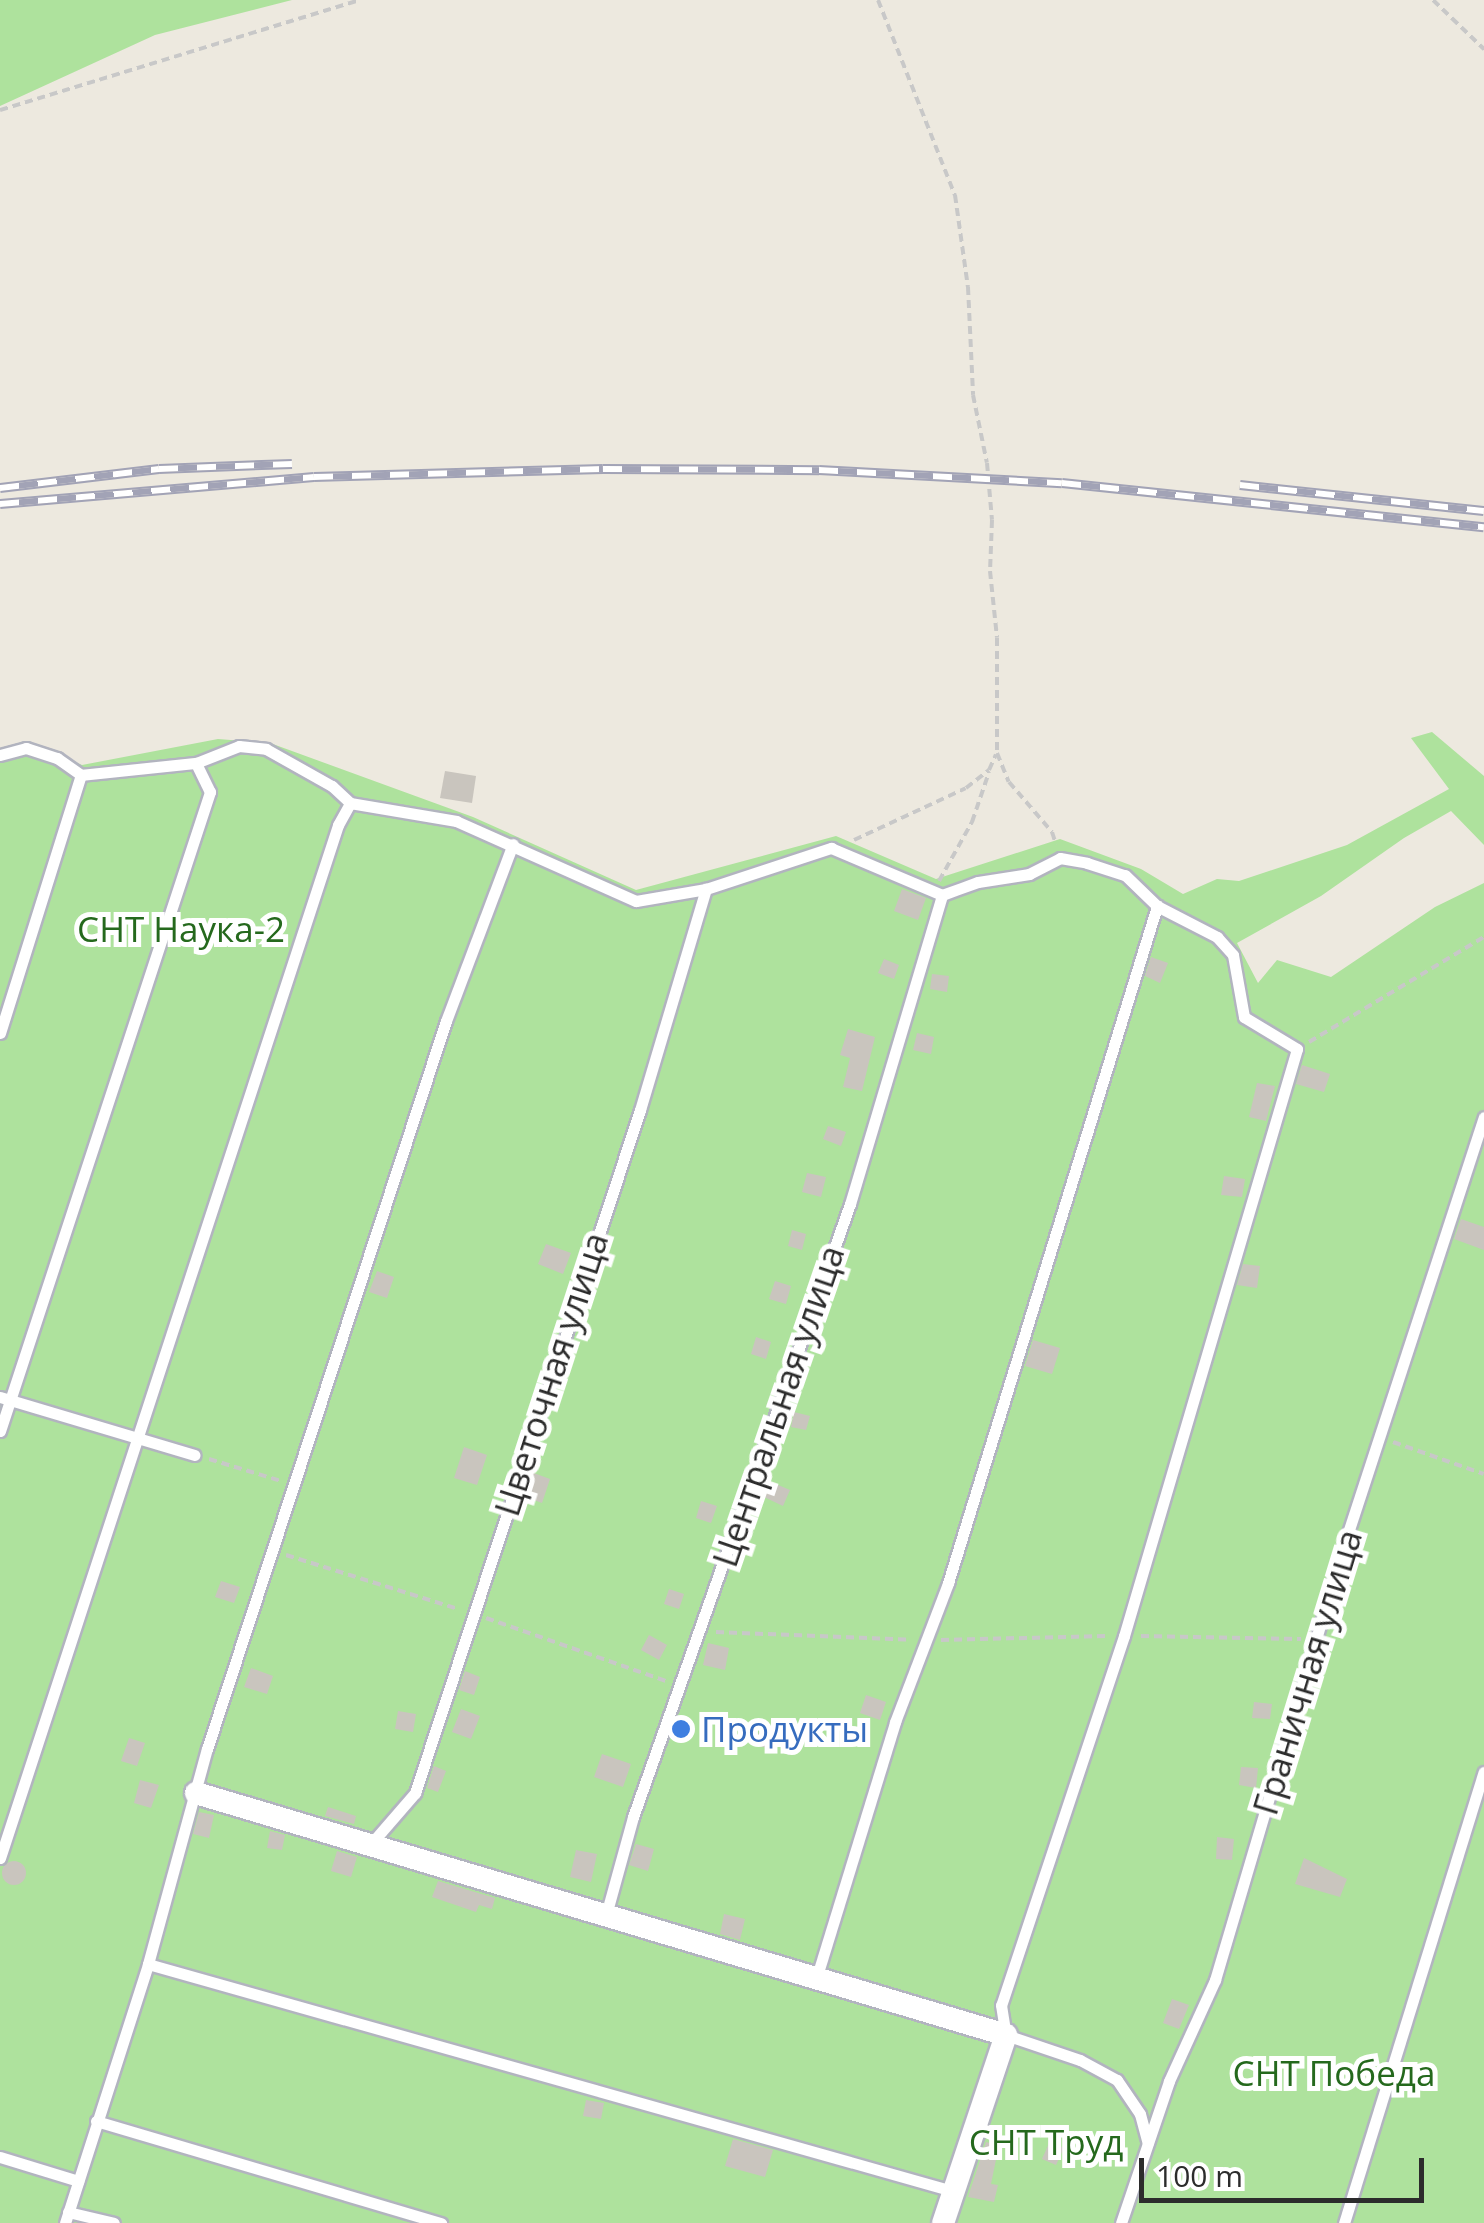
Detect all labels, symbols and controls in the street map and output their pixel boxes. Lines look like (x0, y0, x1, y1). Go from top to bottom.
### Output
park label: СНТ Наука-2 (77, 908, 285, 950)
street label: Цветочная улица (485, 1227, 617, 1521)
street label: Центральная улица (703, 1240, 853, 1572)
street label: Граничная улица (1244, 1524, 1370, 1820)
place label: Продукты (701, 1708, 868, 1750)
marker: Продукты (670, 1718, 692, 1740)
park label: СНТ Победа (1233, 2052, 1435, 2094)
park label: СНТ Труд (969, 2121, 1123, 2163)
scale bar (1144, 2138, 1429, 2200)
text: 100 m (1156, 2155, 1243, 2196)

